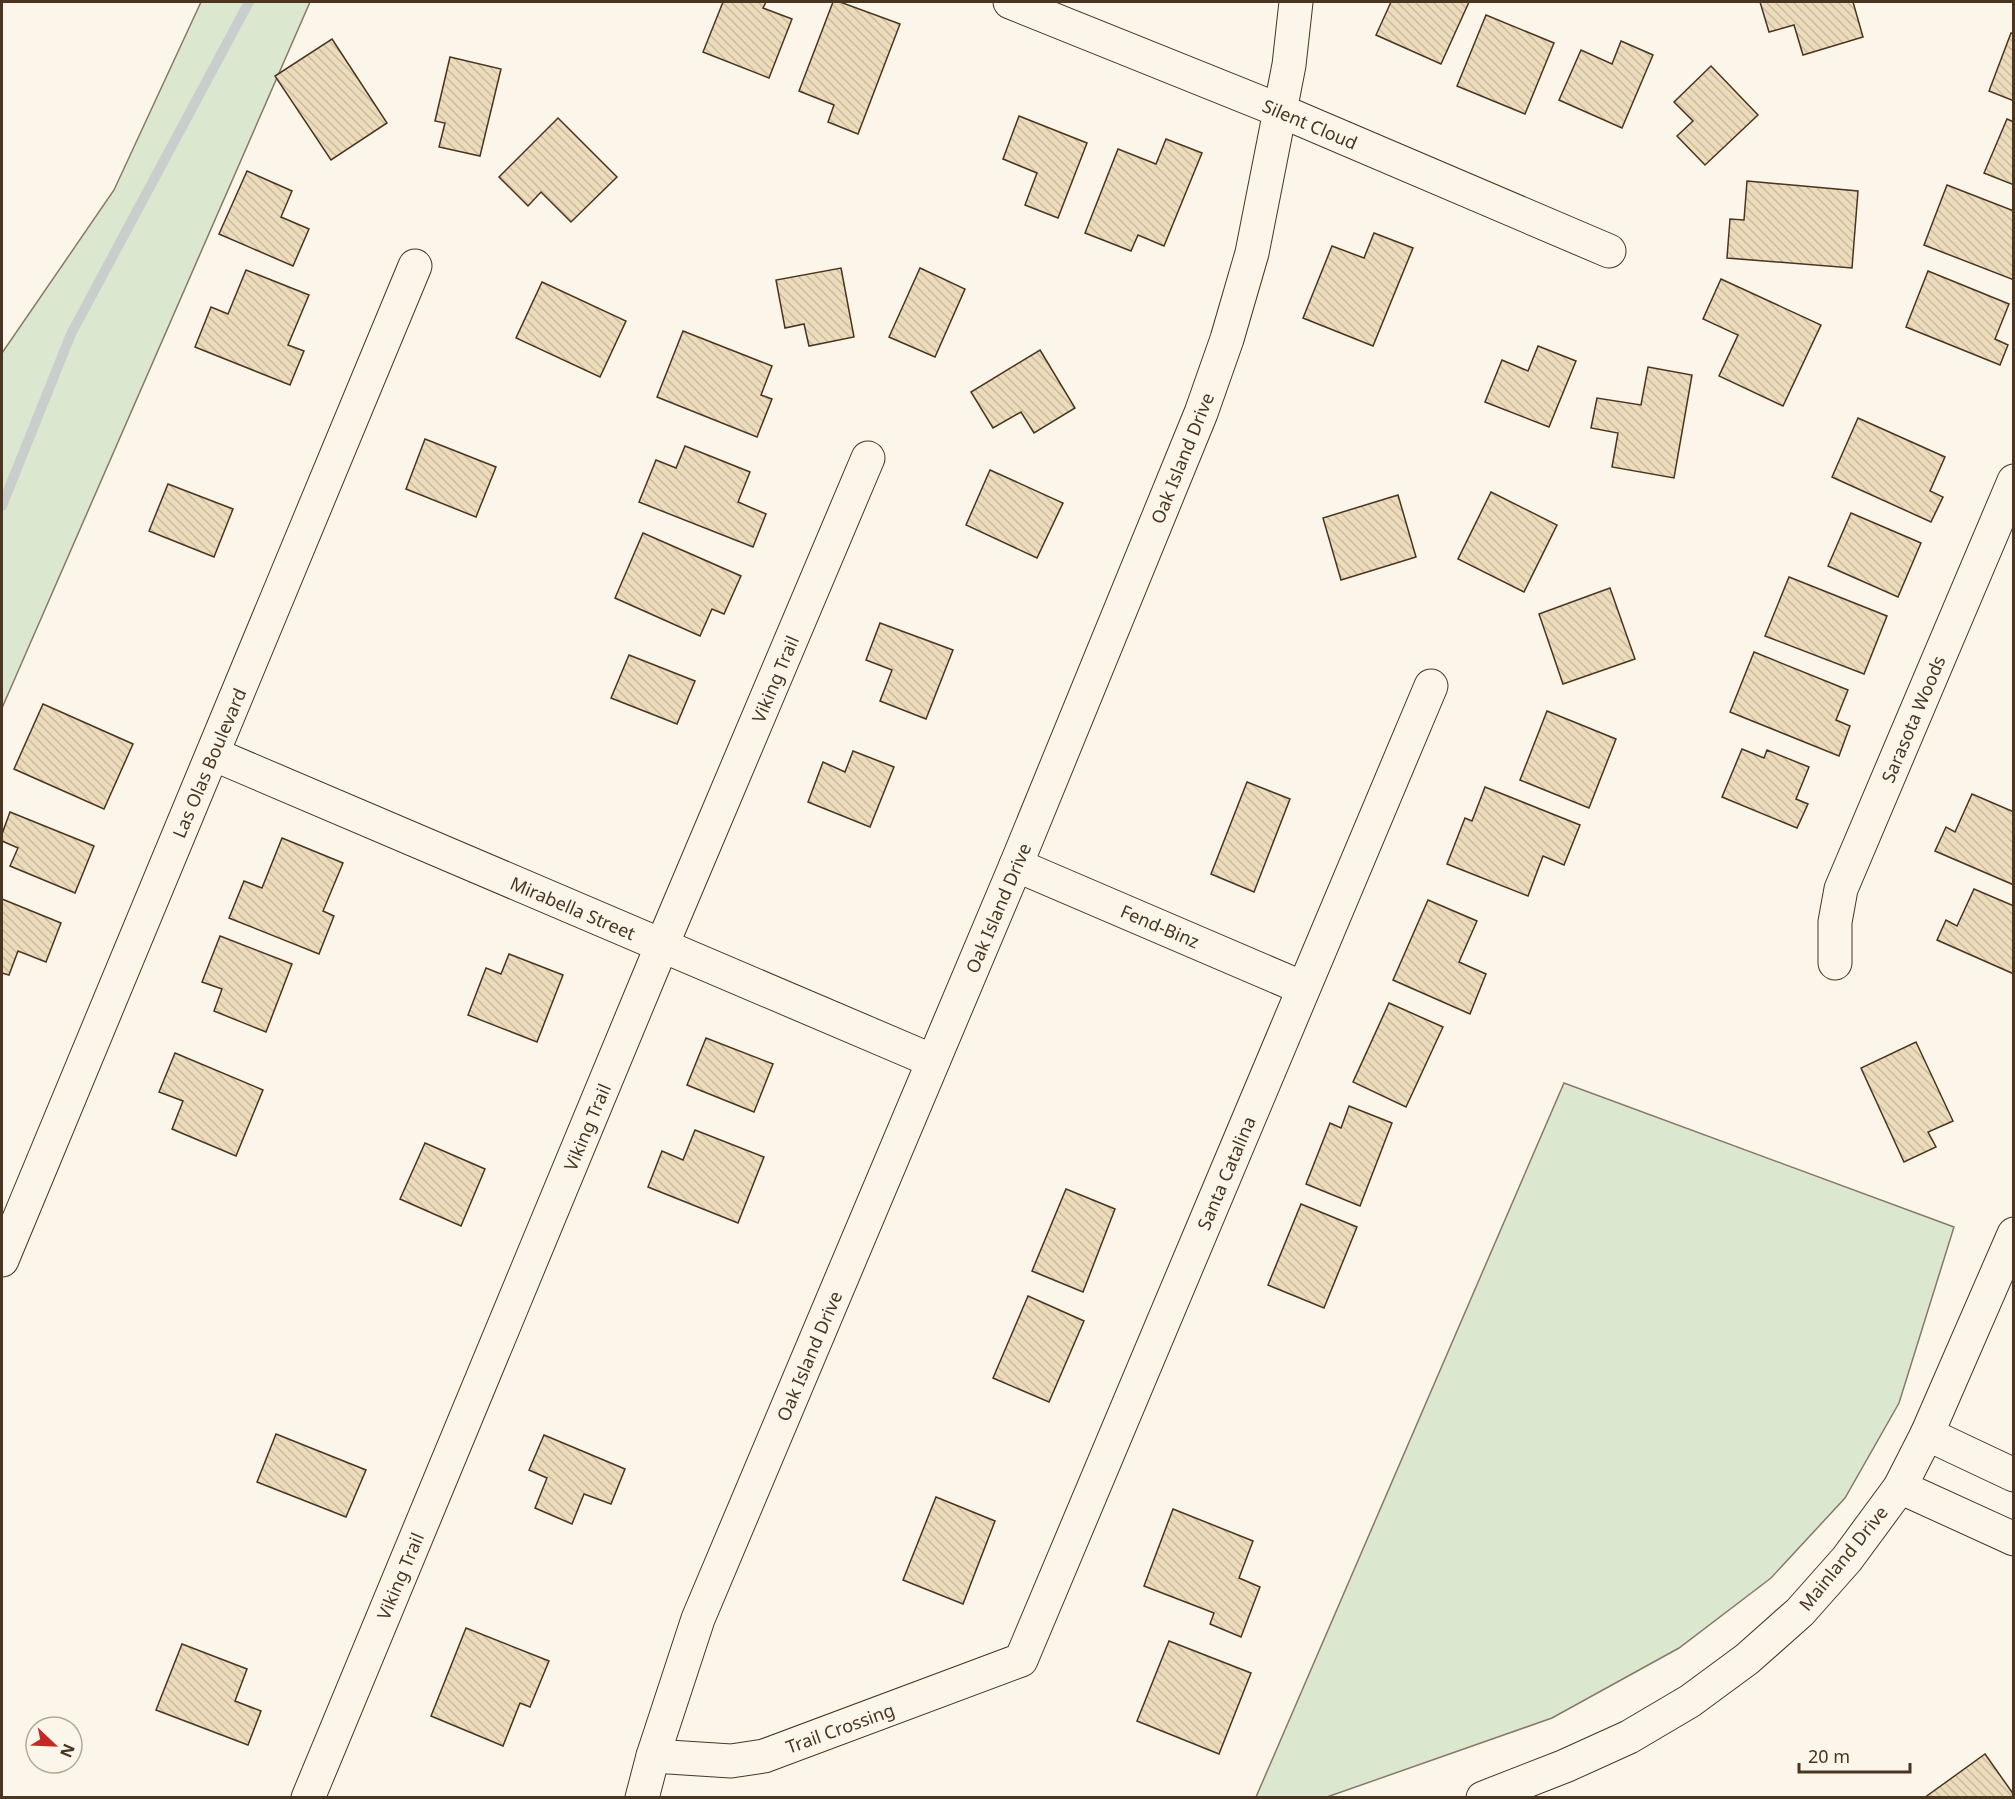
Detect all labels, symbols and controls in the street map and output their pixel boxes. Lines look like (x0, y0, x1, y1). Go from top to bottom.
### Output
street label: Silent Cloud (1259, 93, 1361, 155)
street label: Oak Island Drive (1145, 389, 1219, 527)
street label: Viking Trail (746, 632, 804, 726)
street label: Sarasota Woods (1875, 652, 1951, 786)
street label: Las Olas Boulevard (167, 684, 251, 842)
street label: Oak Island Drive (960, 839, 1036, 977)
street label: Mirabella Street (507, 871, 640, 945)
street label: Fend-Binz (1117, 899, 1203, 953)
street label: Viking Trail (558, 1080, 616, 1174)
street label: Santa Catalina (1191, 1113, 1261, 1233)
street label: Oak Island Drive (771, 1287, 847, 1425)
street label: Mainland Drive (1793, 1501, 1893, 1615)
street label: Viking Trail (371, 1529, 429, 1623)
street label: Trail Crossing (782, 1697, 898, 1759)
north arrow (24, 1715, 84, 1775)
scale bar (1799, 1736, 1910, 1774)
text: N (55, 1741, 80, 1761)
text: 20 m (1808, 1744, 1850, 1768)

